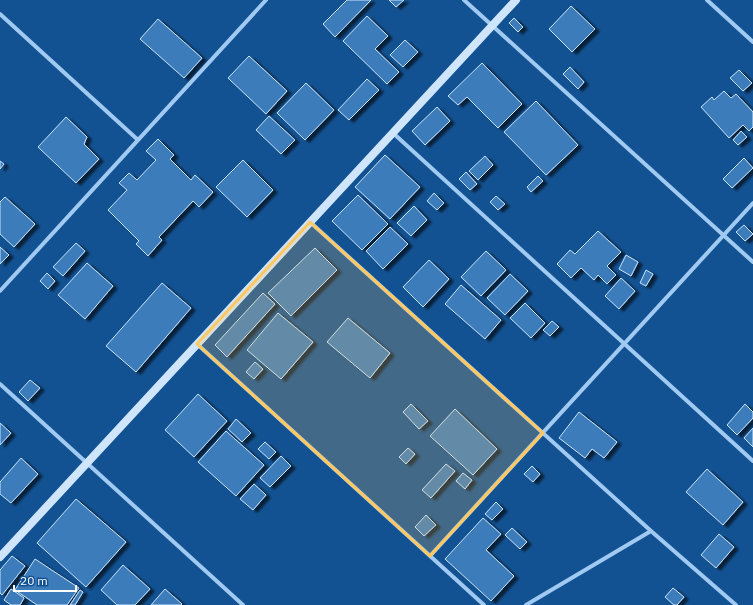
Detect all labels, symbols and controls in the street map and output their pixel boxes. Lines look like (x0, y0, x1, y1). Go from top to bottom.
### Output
scale bar (14, 567, 76, 593)
text: 20 m (20, 573, 48, 588)

